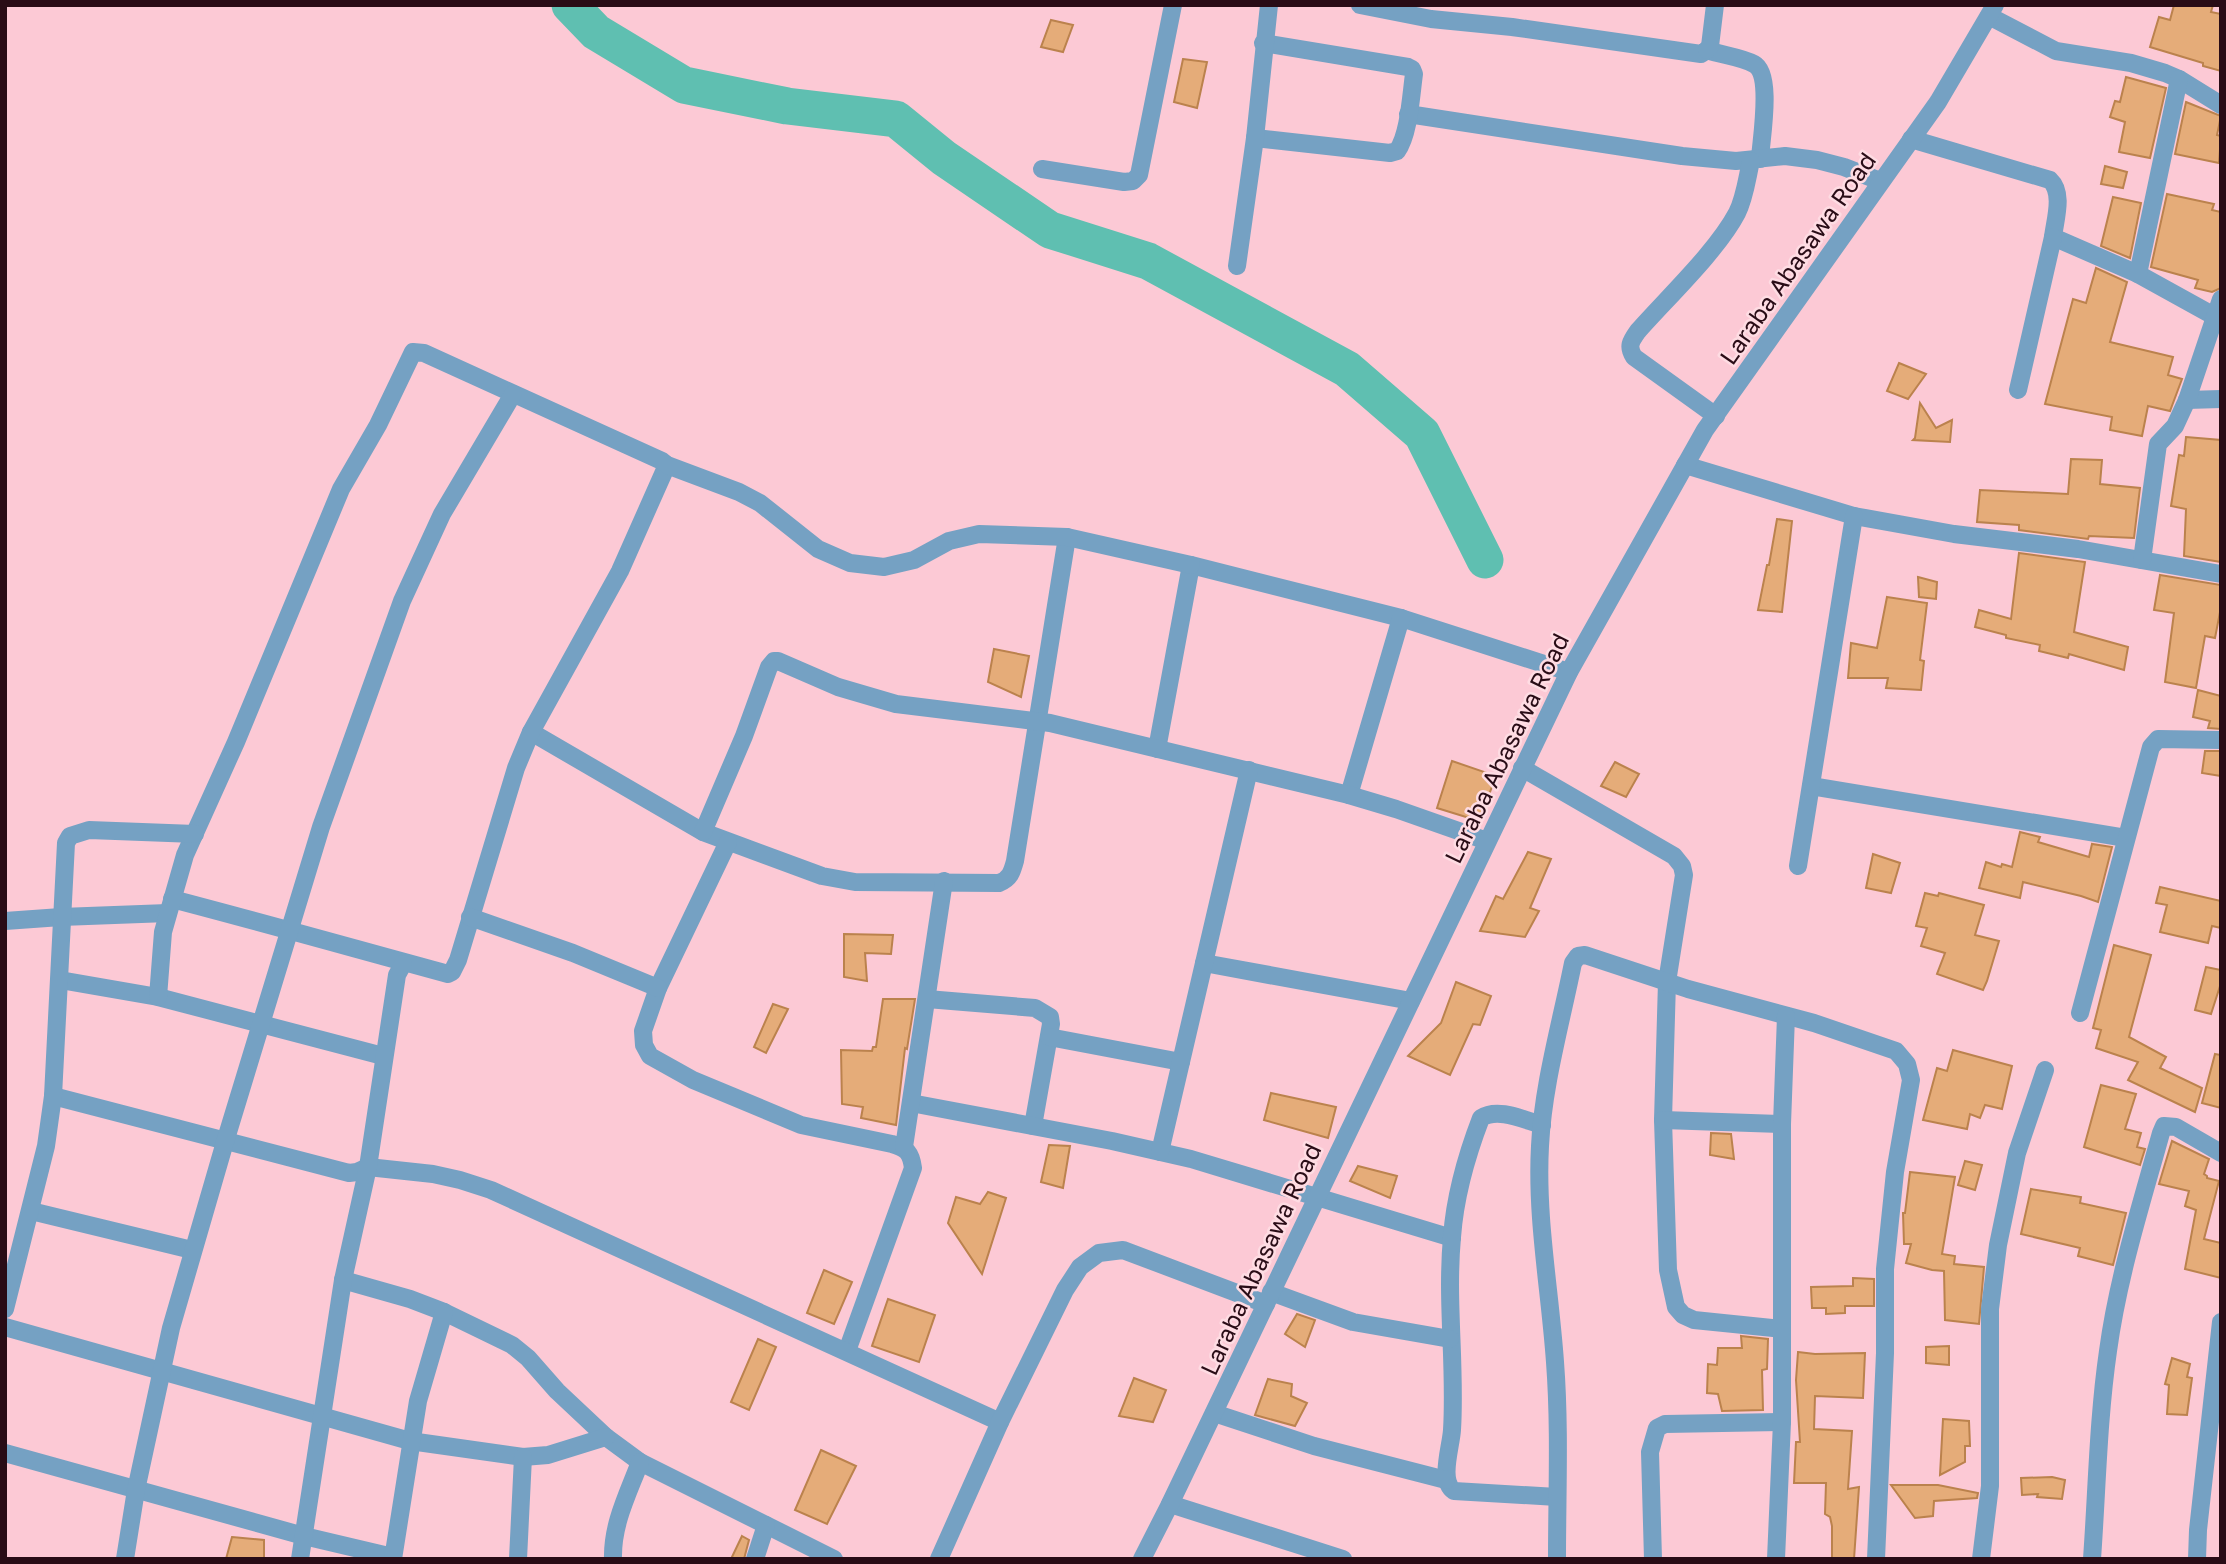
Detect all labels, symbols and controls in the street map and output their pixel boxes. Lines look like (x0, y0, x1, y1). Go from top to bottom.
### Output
street label: Laraba Abasawa Road (1713, 146, 1881, 370)
street label: Laraba Abasawa Road (1438, 628, 1574, 868)
street label: Laraba Abasawa Road (1194, 1139, 1326, 1379)

